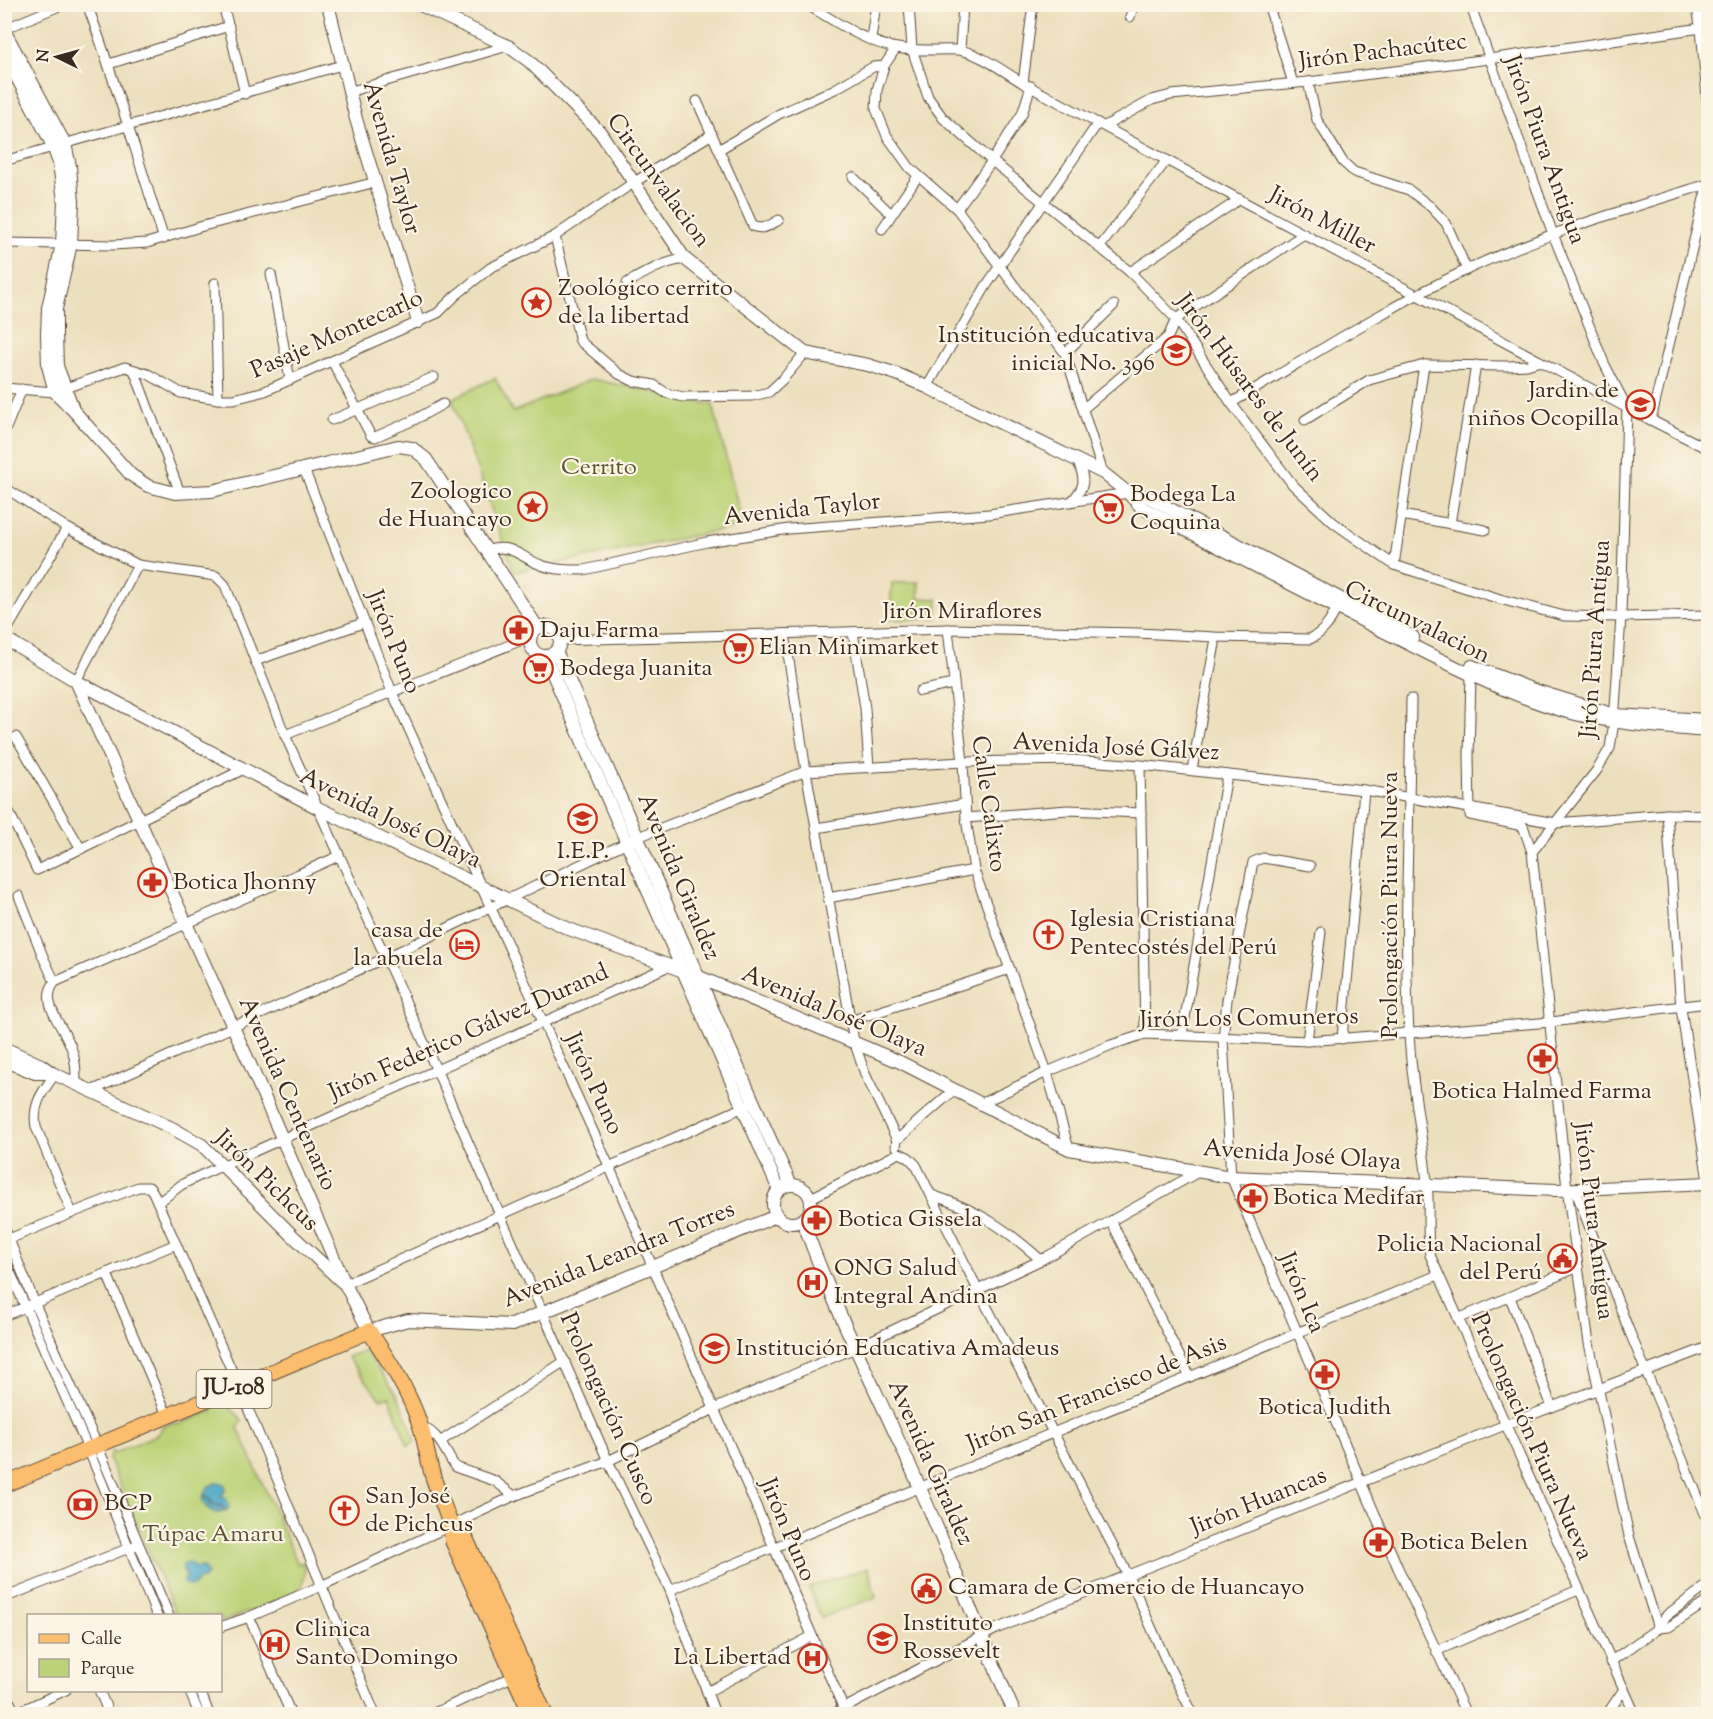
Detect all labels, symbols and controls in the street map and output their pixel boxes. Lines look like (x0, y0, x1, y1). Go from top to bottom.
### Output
street label: Jirón Pachacútec (1295, 25, 1469, 79)
north arrow (27, 27, 87, 87)
text: N (33, 48, 57, 63)
street label: Jirón Piura Antigua (1493, 49, 1594, 249)
street label: Avenida Taylor (353, 77, 429, 239)
street label: Circunvalacion (598, 107, 718, 255)
street label: Jirón Miller (1260, 178, 1382, 264)
place label: Zoológico cerrito de la libertad (558, 272, 733, 334)
street label: Pasaje Montecarlo (245, 282, 429, 388)
street label: Jirón Húsares de Junín (1166, 285, 1331, 489)
place icon: Zoológico cerrito de la libertad (521, 287, 553, 319)
place label: Institución educativa inicial No. 396 (938, 319, 1155, 381)
school or university icon: Institución educativa inicial No. 396 (1160, 334, 1192, 366)
place label: Jardin de niños Ocopilla (1468, 374, 1619, 436)
school or university icon: Jardin de niños Ocopilla (1624, 389, 1656, 421)
park label: Cerrito (561, 451, 637, 485)
place label: Zoologico de Huancayo (378, 475, 512, 537)
place label: Bodega La Coquina (1130, 478, 1236, 540)
street label: Avenida Taylor (722, 485, 882, 535)
place icon: Zoologico de Huancayo (517, 490, 549, 522)
supermarket icon: Bodega La Coquina (1093, 493, 1125, 525)
street label: Jirón Piura Antigua (1572, 539, 1620, 741)
street label: Circunvalacion (1338, 573, 1496, 673)
street label: Jirón Puno (356, 583, 429, 699)
street label: Jirón Miraflores (880, 595, 1042, 629)
place label: Daju Farma (540, 614, 659, 648)
pharmacy icon: Daju Farma (503, 615, 535, 647)
place label: Elian Minimarket (759, 631, 939, 665)
supermarket icon: Elian Minimarket (722, 632, 754, 664)
place label: Bodega Juanita (560, 652, 713, 686)
supermarket icon: Bodega Juanita (523, 653, 555, 685)
street label: Avenida José Gálvez (1012, 726, 1220, 770)
street label: Calle Calixto (962, 734, 1014, 874)
street label: Avenida José Olaya (293, 760, 487, 878)
street label: Prolongación Piura Nueva (1374, 771, 1408, 1039)
street label: Avenida Giraldez (628, 788, 728, 966)
school or university icon: I.E.P. Oriental (567, 803, 599, 835)
place label: I.E.P. Oriental (539, 835, 627, 897)
place label: Botica Jhonny (173, 866, 317, 900)
pharmacy icon: Botica Jhonny (136, 867, 168, 899)
place label: Iglesia Cristiana Pentecostés del Perú (1070, 903, 1277, 965)
place label: casa de la abuela (354, 914, 443, 976)
church icon: Iglesia Cristiana Pentecostés del Perú (1033, 918, 1065, 950)
hotel icon: casa de la abuela (448, 929, 480, 961)
street label: Jirón Federico Gálvez Durand (322, 956, 615, 1111)
street label: Avenida José Olaya (736, 958, 932, 1066)
street label: Avenida Centenario (229, 992, 345, 1196)
street label: Jirón Los Comuneros (1137, 1000, 1359, 1038)
street label: Jirón Puno (554, 1026, 631, 1141)
pharmacy icon: Botica Halmed Farma (1526, 1043, 1558, 1075)
place label: Botica Halmed Farma (1432, 1075, 1652, 1109)
street label: Jirón Piura Antigua (1564, 1118, 1622, 1322)
street label: Jirón Pichcus (205, 1121, 326, 1240)
street label: Avenida José Olaya (1202, 1132, 1402, 1180)
place label: Botica Medifar (1273, 1181, 1424, 1215)
pharmacy icon: Botica Medifar (1236, 1182, 1268, 1214)
street label: Avenida Leandra Torres (498, 1193, 740, 1317)
place label: Botica Gissela (838, 1203, 982, 1237)
pharmacy icon: Botica Gissela (801, 1204, 833, 1236)
place label: Policia Nacional del Perú (1377, 1228, 1542, 1290)
public building icon: Policia Nacional del Perú (1547, 1243, 1579, 1275)
street label: Jirón Ica (1268, 1245, 1333, 1339)
place label: ONG Salud Integral Andina (834, 1252, 998, 1314)
hospital icon: ONG Salud Integral Andina (797, 1267, 829, 1299)
street label: Prolongación Cusco (550, 1307, 666, 1511)
street label: Prolongación Piura Nueva (1461, 1308, 1601, 1566)
street label: Jirón San Francisco de Asis (960, 1326, 1232, 1463)
place label: Institución Educativa Amadeus (736, 1332, 1059, 1366)
school or university icon: Institución Educativa Amadeus (699, 1333, 731, 1365)
pharmacy icon: Botica Judith (1309, 1359, 1341, 1391)
road number: JU-108 (196, 1370, 272, 1408)
street label: Avenida Giraldez (878, 1375, 982, 1551)
place label: Botica Judith (1258, 1391, 1392, 1425)
street label: Jirón Huancas (1184, 1459, 1332, 1546)
street label: Jirón Puno (749, 1471, 824, 1587)
place label: San José de Pichcus (365, 1480, 473, 1542)
place label: BCP (104, 1487, 152, 1521)
bank icon: BCP (67, 1488, 99, 1520)
church icon: San José de Pichcus (328, 1495, 360, 1527)
park label: Túpac Amaru (142, 1518, 284, 1552)
place label: Botica Belen (1400, 1526, 1528, 1560)
pharmacy icon: Botica Belen (1363, 1527, 1395, 1559)
place label: Camara de Comercio de Huancayo (948, 1571, 1304, 1605)
public building icon: Camara de Comercio de Huancayo (911, 1572, 943, 1604)
place label: Instituto Rossevelt (903, 1607, 1000, 1669)
place label: Clinica Santo Domingo (295, 1613, 458, 1675)
legend (27, 1614, 222, 1692)
school or university icon: Instituto Rossevelt (866, 1622, 898, 1654)
text: Calle (81, 1627, 122, 1653)
hospital icon: Clinica Santo Domingo (258, 1628, 290, 1660)
place label: La Libertad (673, 1641, 791, 1675)
hospital icon: La Libertad (796, 1642, 828, 1674)
text: Parque (81, 1657, 134, 1683)

